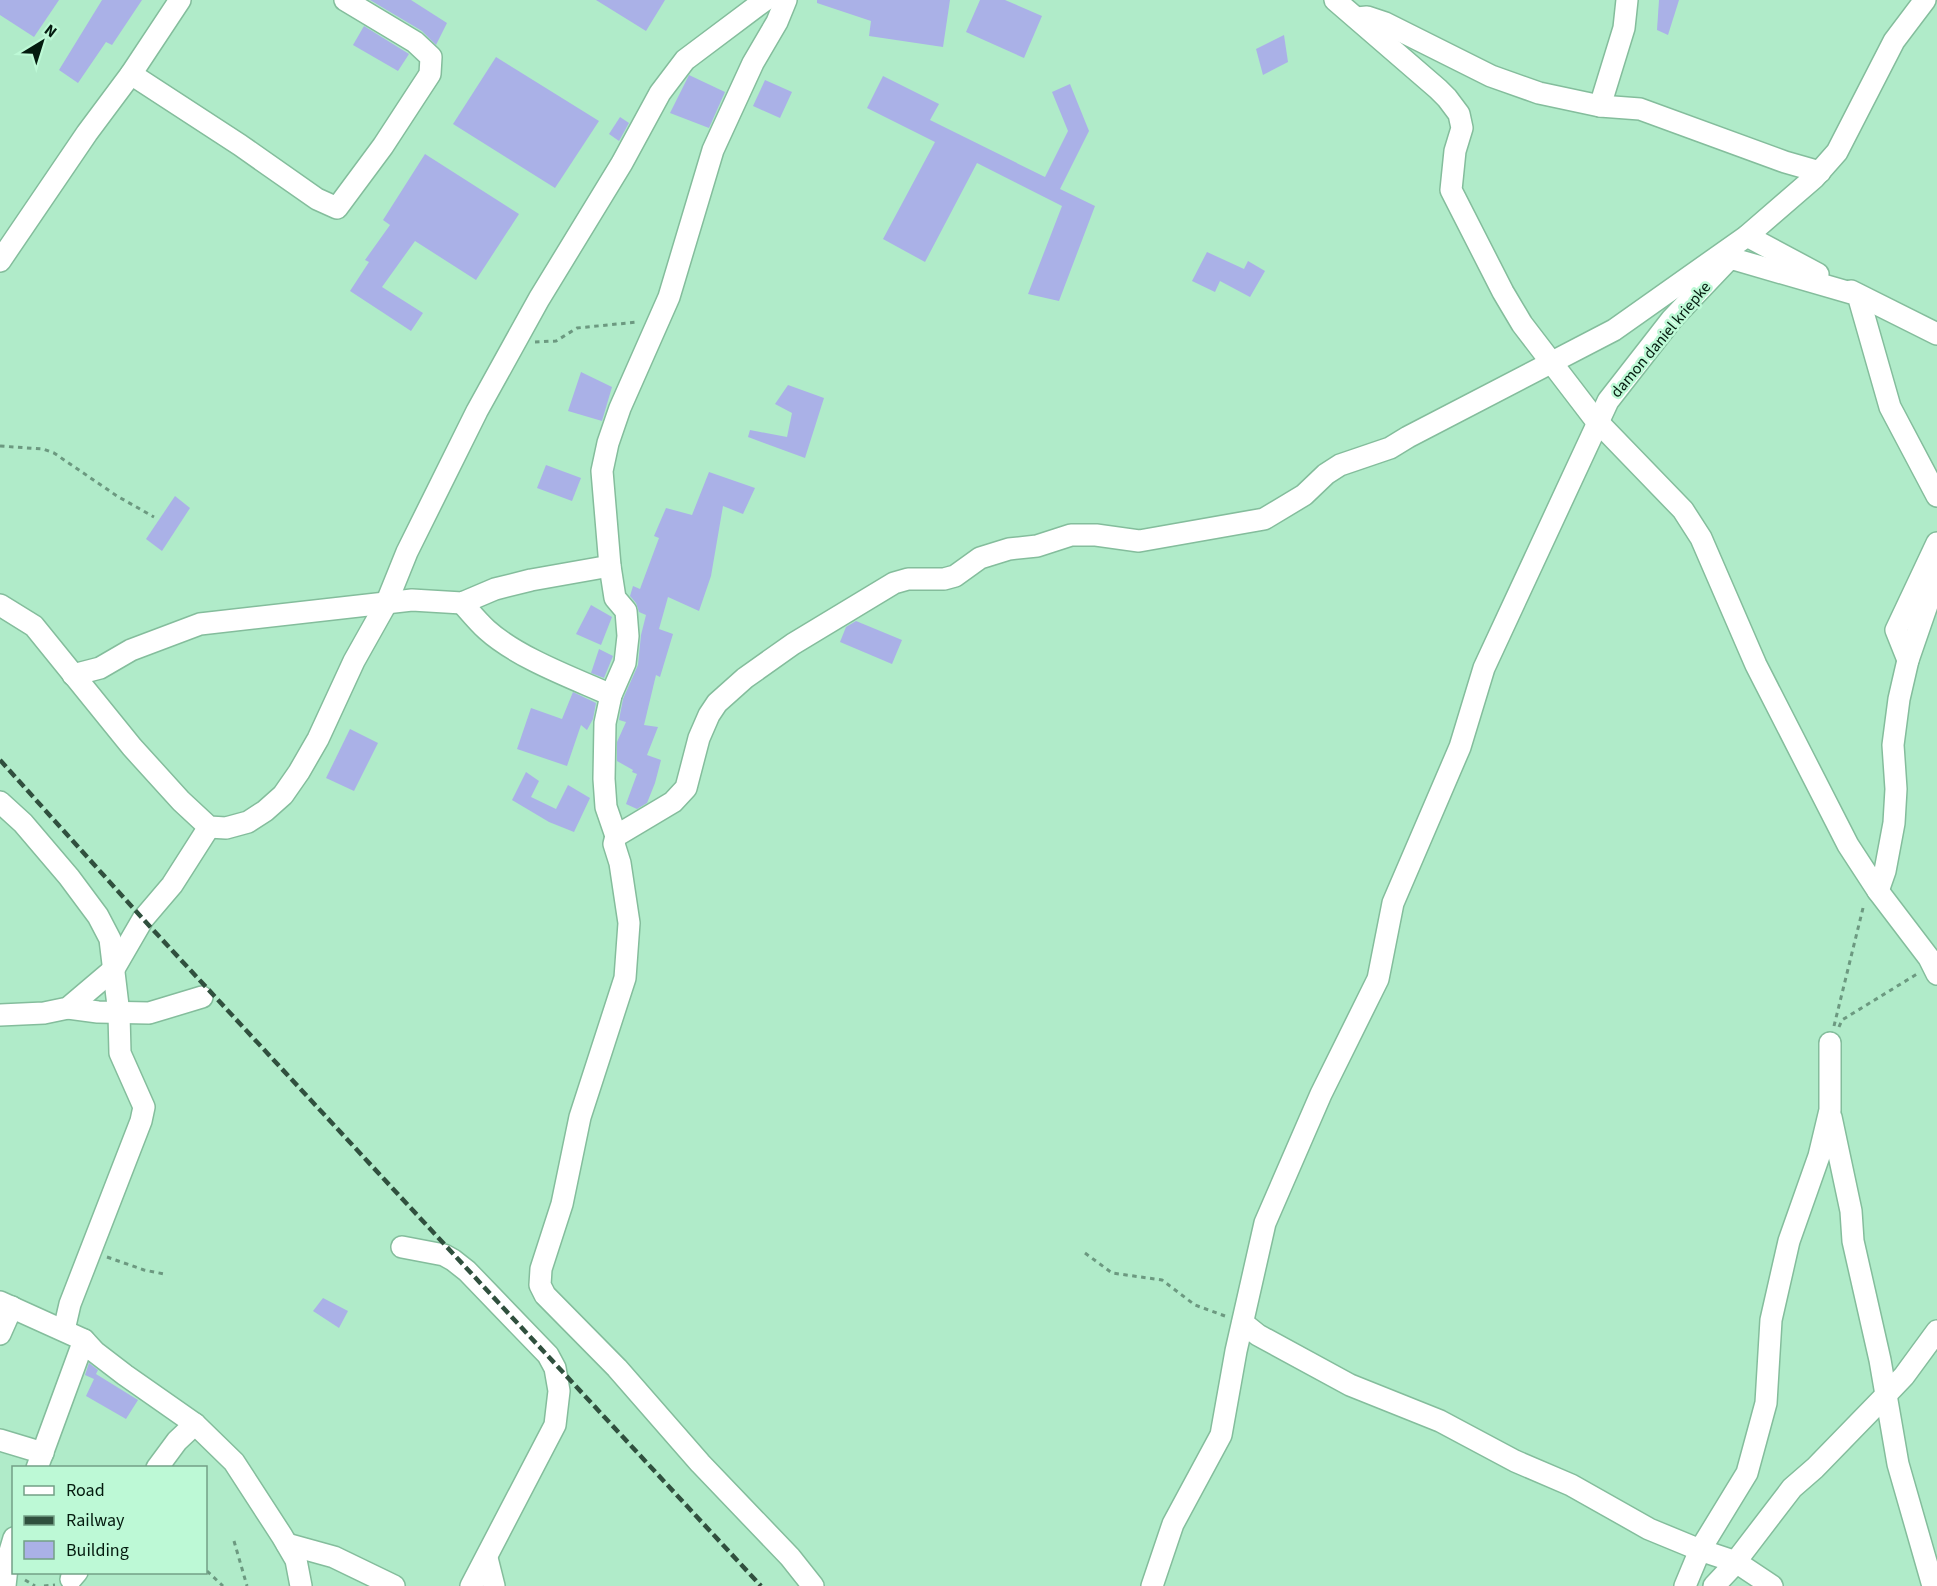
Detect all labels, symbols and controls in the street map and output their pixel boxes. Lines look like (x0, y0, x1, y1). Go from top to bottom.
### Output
north arrow (12, 12, 72, 72)
text: N (40, 19, 62, 43)
street label: damon daniel kriepke (1606, 277, 1716, 402)
legend (12, 1466, 207, 1574)
text: Road (66, 1478, 105, 1503)
text: Railway (66, 1508, 125, 1533)
text: Building (66, 1538, 129, 1563)

